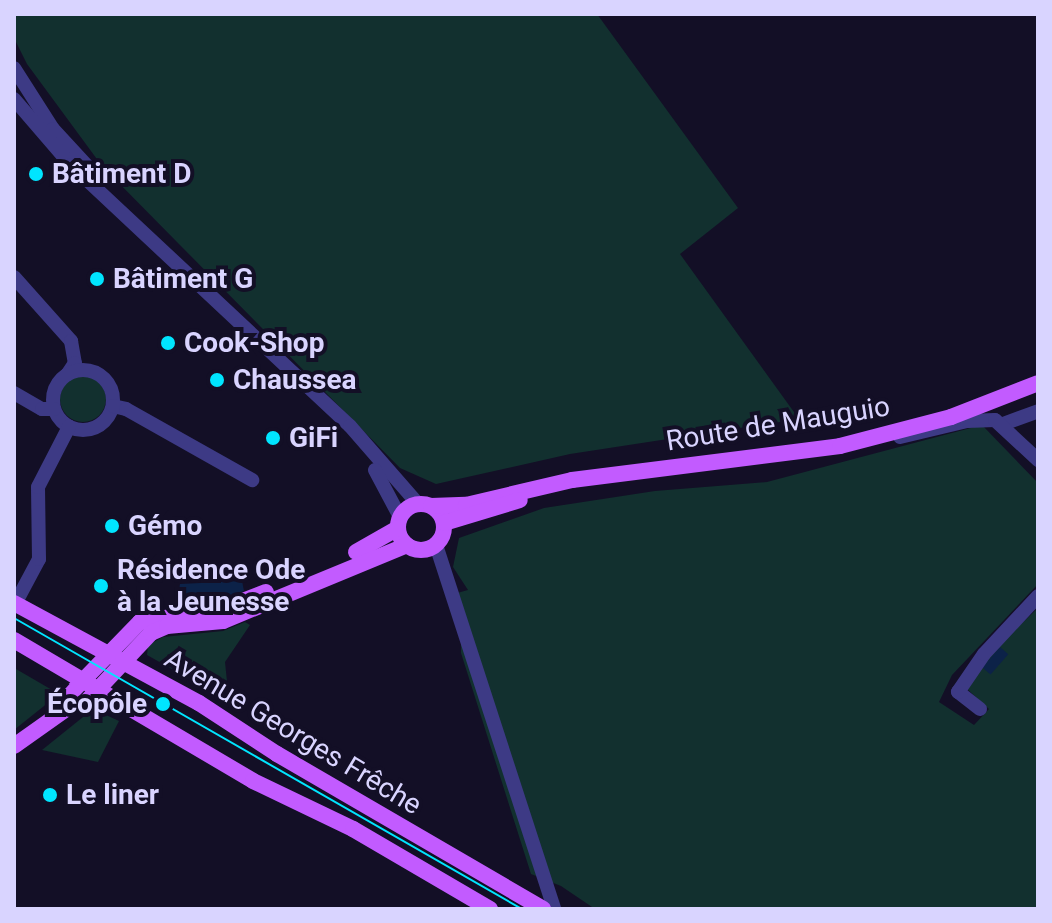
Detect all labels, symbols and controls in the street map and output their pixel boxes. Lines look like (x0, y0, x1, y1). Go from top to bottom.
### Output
place label: Bâtiment D (52, 157, 191, 191)
marker: Bâtiment D (27, 165, 45, 183)
place label: Bâtiment G (113, 262, 253, 296)
marker: Bâtiment G (88, 270, 106, 288)
place label: Cook-Shop (184, 326, 324, 360)
marker: Cook-Shop (159, 334, 177, 352)
place label: Chaussea (233, 363, 357, 397)
marker: Chaussea (208, 371, 226, 389)
street label: Route de Mauguio (664, 390, 892, 458)
place label: GiFi (289, 421, 338, 455)
marker: GiFi (264, 429, 282, 447)
place label: Gémo (128, 509, 202, 543)
marker: Gémo (103, 517, 121, 535)
place label: Résidence Ode à la Jeunesse (117, 553, 305, 619)
marker: Résidence Ode à la Jeunesse (92, 577, 110, 595)
street label: Avenue Georges Frêche (158, 642, 428, 822)
place label: Écopôle (47, 687, 147, 721)
marker: Écopôle (154, 695, 172, 713)
place label: Le liner (66, 778, 159, 812)
marker: Le liner (41, 786, 59, 804)

